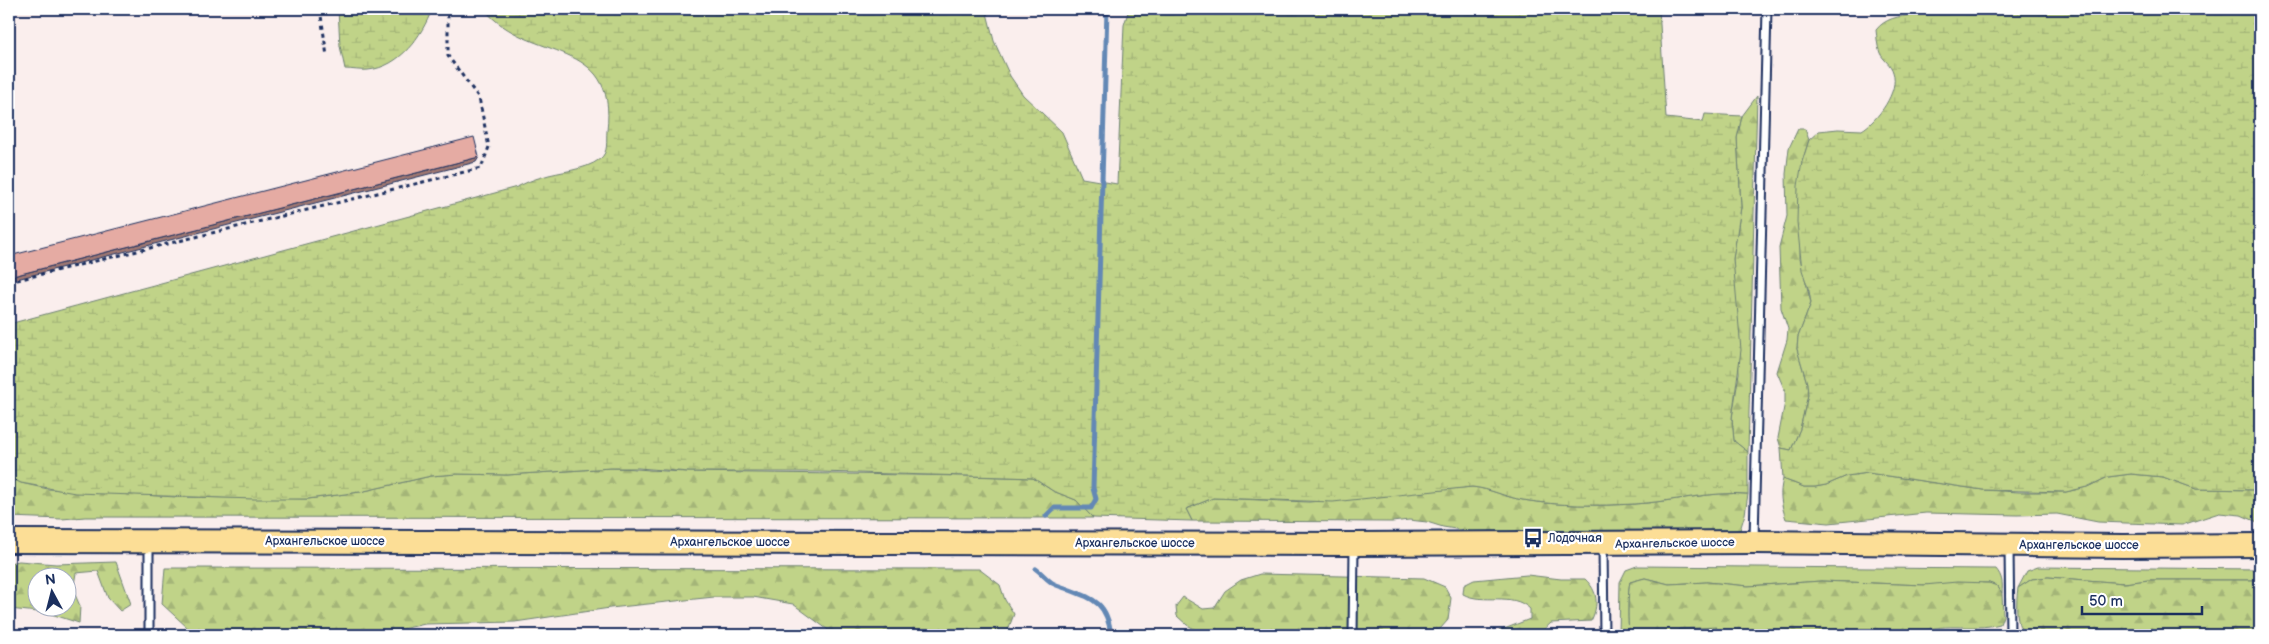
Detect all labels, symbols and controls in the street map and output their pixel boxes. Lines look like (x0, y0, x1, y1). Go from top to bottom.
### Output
bus stop icon: Лодочная (1522, 527, 1544, 549)
place label: Лодочная (1547, 531, 1602, 546)
street label: Архангельское шоссе (264, 534, 385, 549)
street label: Архангельское шоссе (669, 535, 790, 550)
street label: Архангельское шоссе (1614, 535, 1735, 552)
street label: Архангельское шоссе (1074, 536, 1195, 551)
street label: Архангельское шоссе (2018, 538, 2139, 553)
north arrow (28, 566, 78, 616)
text: N (44, 571, 57, 589)
scale bar (2082, 584, 2202, 616)
text: 50 m (2089, 592, 2123, 611)

